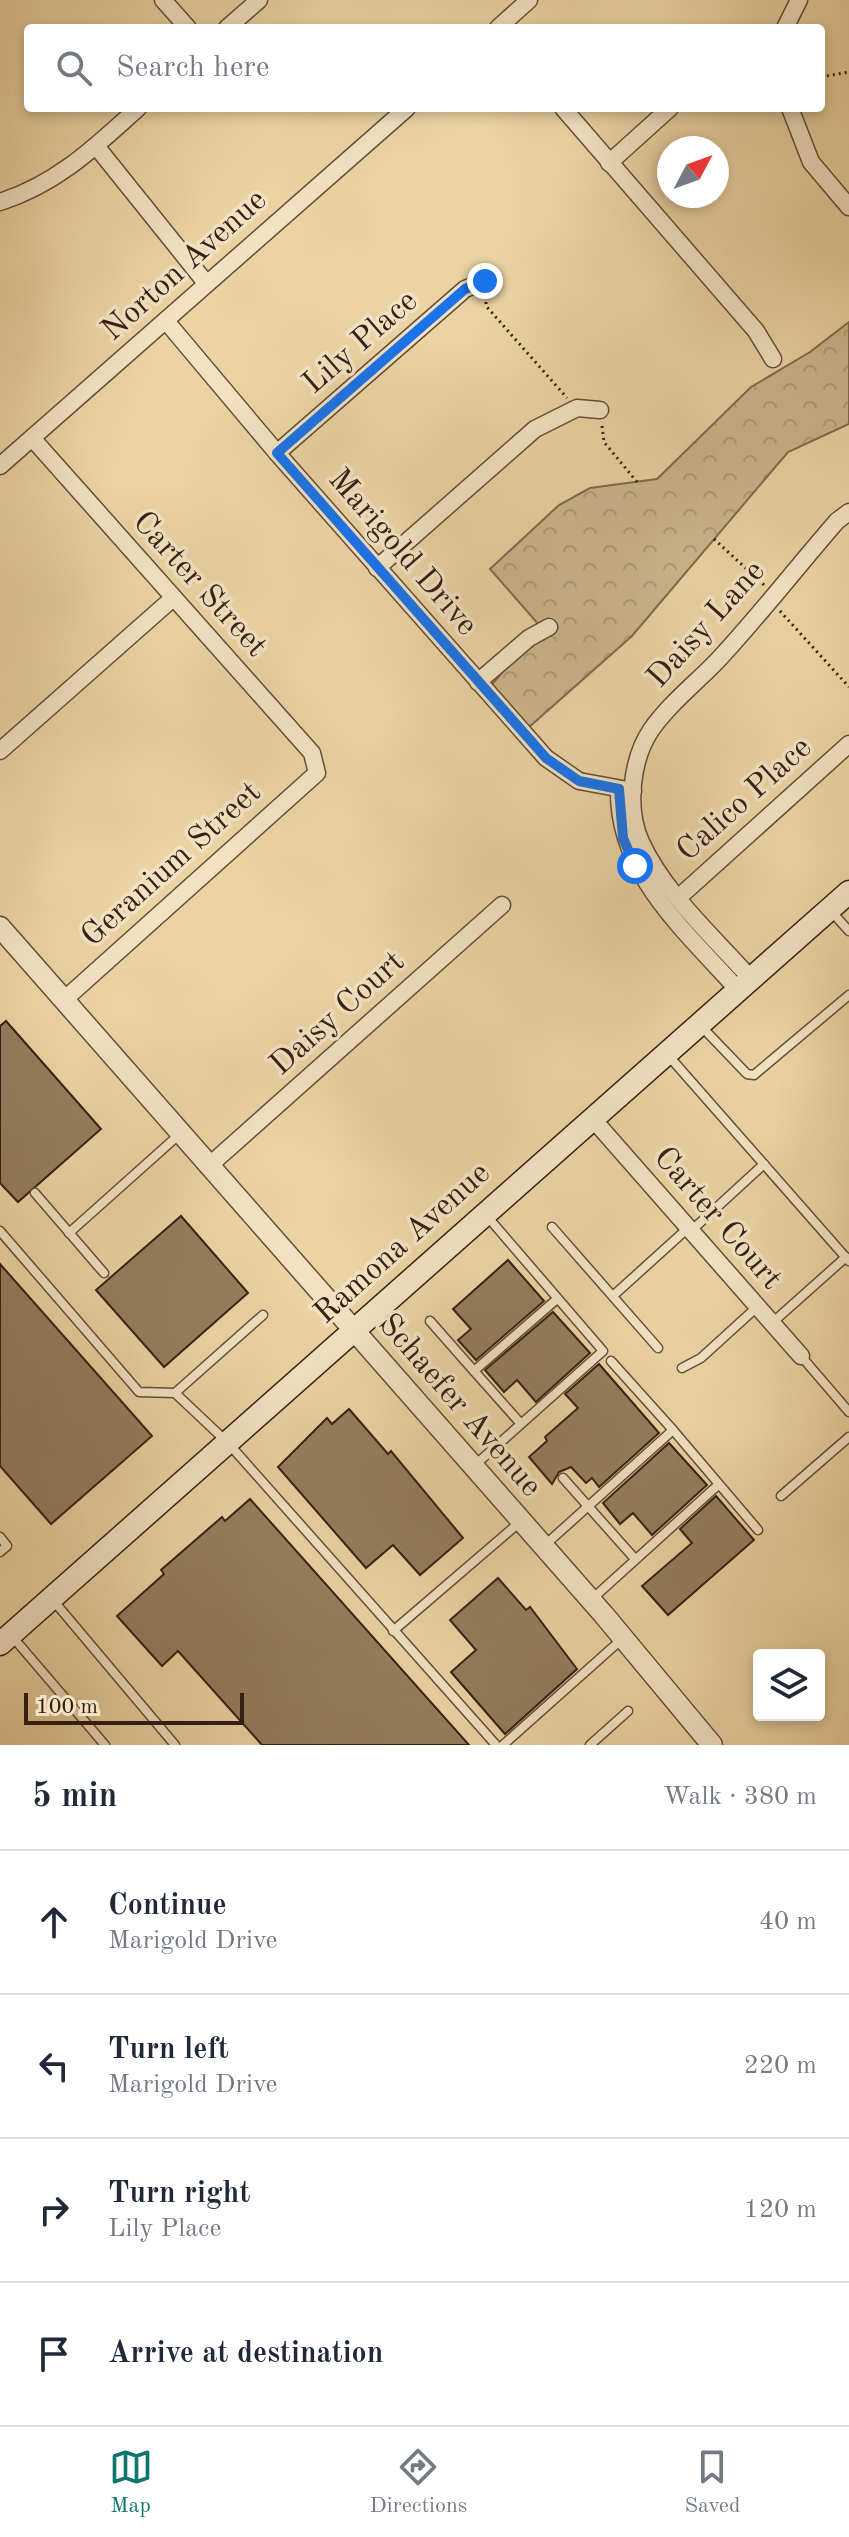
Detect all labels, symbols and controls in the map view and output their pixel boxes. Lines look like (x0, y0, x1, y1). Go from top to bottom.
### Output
search box (24, 24, 825, 112)
icon: search (52, 46, 96, 90)
text: Search here (116, 53, 270, 83)
north arrow (657, 136, 729, 208)
street label: Norton Avenue (97, 184, 273, 348)
route end (467, 263, 503, 299)
street label: Lily Place (298, 285, 424, 401)
street label: Marigold Drive (321, 464, 483, 642)
street label: Carter Street (126, 506, 272, 664)
street label: Daisy Lane (642, 555, 772, 695)
street label: Calico Place (672, 732, 818, 868)
street label: Geranium Street (76, 777, 268, 953)
route start (617, 848, 653, 884)
street label: Daisy Court (265, 946, 411, 1082)
street label: Carter Court (647, 1142, 787, 1296)
street label: Ramona Avenue (309, 1157, 497, 1331)
street label: Schaefer Avenue (371, 1308, 547, 1504)
map controls (753, 1649, 825, 1721)
button: layers (753, 1649, 825, 1721)
scale bar (24, 1689, 244, 1725)
text: 100 m (36, 1696, 98, 1718)
text: 5 min (32, 1780, 117, 1814)
text: Walk · 380 m (663, 1784, 817, 1810)
text: Continue (108, 1891, 227, 1921)
icon: ahead (32, 1900, 76, 1944)
text: 40 m (759, 1909, 817, 1935)
text: Marigold Drive (108, 1928, 278, 1954)
text: Turn left (108, 2035, 229, 2065)
icon: left (32, 2044, 76, 2088)
text: 220 m (744, 2053, 817, 2079)
text: Marigold Drive (108, 2072, 278, 2098)
text: Turn right (108, 2179, 250, 2209)
icon: right (32, 2188, 76, 2232)
text: 120 m (744, 2197, 817, 2223)
text: Lily Place (108, 2216, 221, 2242)
icon: arrive (32, 2332, 76, 2376)
text: Arrive at destination (108, 2339, 383, 2369)
tab: Map (109, 2445, 153, 2520)
tab: Directions (370, 2445, 467, 2520)
tab: Saved (684, 2445, 740, 2520)

